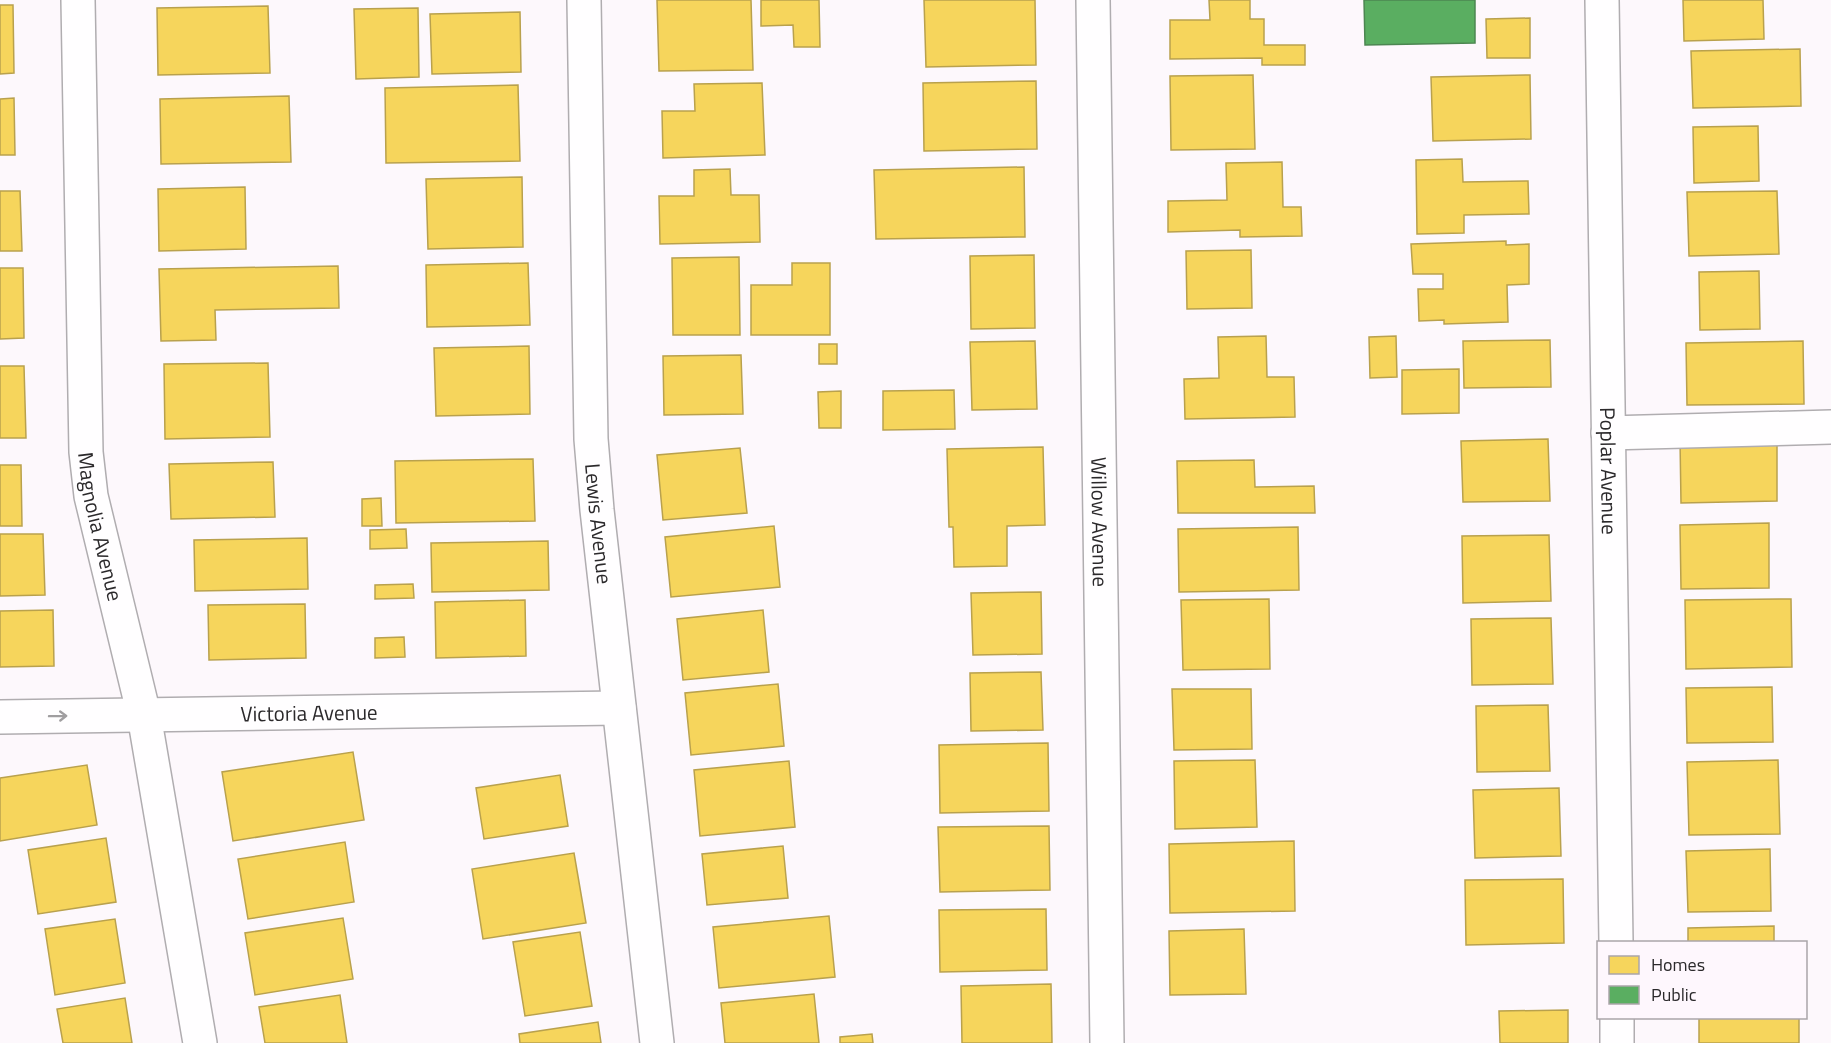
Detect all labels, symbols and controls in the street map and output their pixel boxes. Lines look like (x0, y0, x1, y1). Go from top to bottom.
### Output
street label: Poplar Avenue (1592, 407, 1626, 535)
street label: Magnolia Avenue (70, 450, 132, 604)
street label: Willow Avenue (1083, 457, 1117, 587)
street label: Lewis Avenue (577, 462, 621, 586)
street label: Victoria Avenue (240, 696, 378, 730)
one-way arrow (48, 710, 68, 722)
legend (1597, 941, 1807, 1019)
text: Homes (1651, 951, 1705, 978)
text: Public (1651, 981, 1697, 1008)

